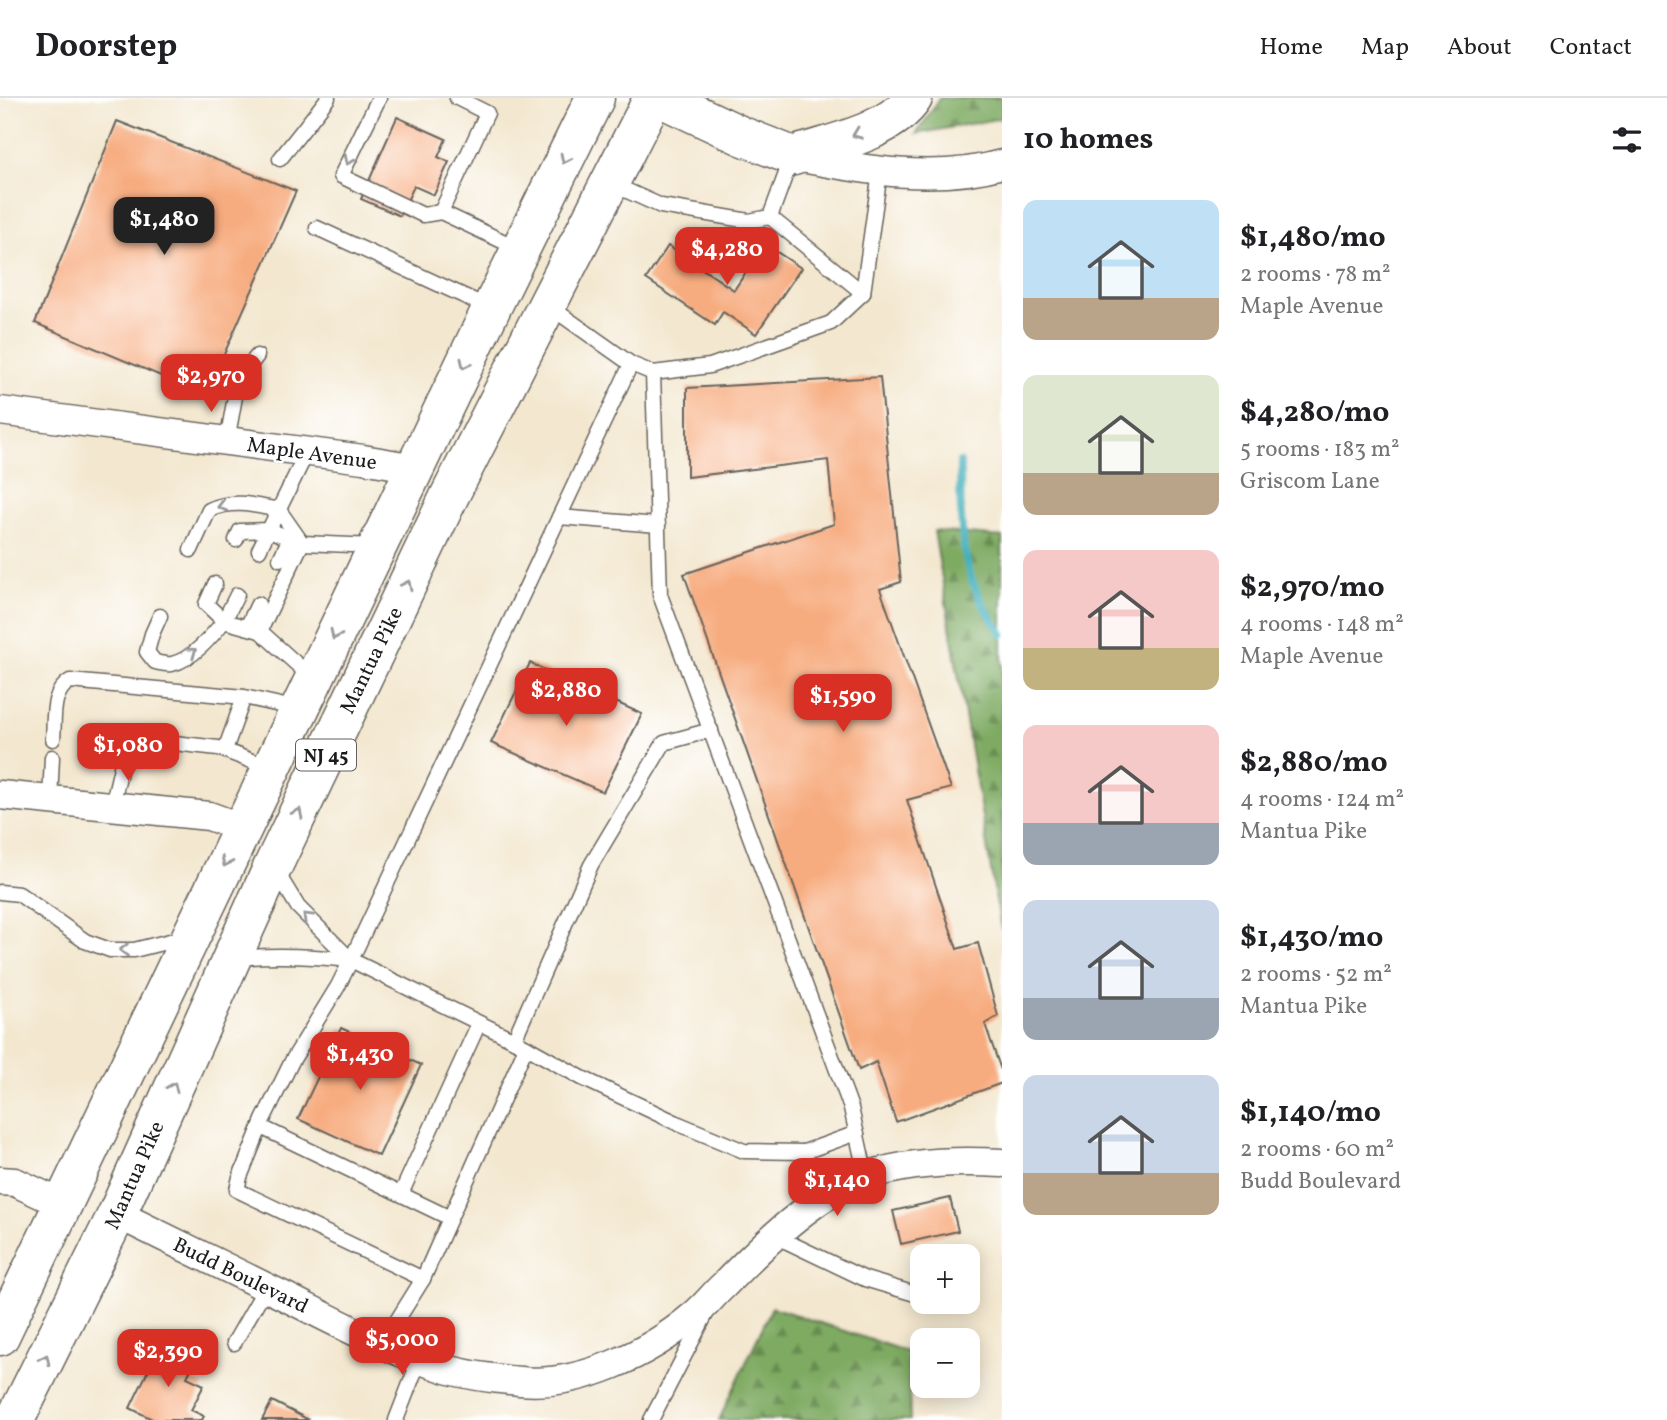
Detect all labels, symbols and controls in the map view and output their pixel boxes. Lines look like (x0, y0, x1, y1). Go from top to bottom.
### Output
text: Doorstep (35, 25, 177, 71)
text: Home (1259, 31, 1323, 65)
text: Map (1361, 31, 1409, 65)
text: About (1447, 31, 1512, 65)
text: Contact (1550, 31, 1632, 65)
text: 10 homes (1023, 119, 1153, 161)
icon: filters (1608, 121, 1646, 159)
one-way arrow (852, 126, 864, 140)
one-way arrow (559, 152, 573, 164)
one-way arrow (344, 153, 358, 165)
pin: $1,480 (107, 198, 221, 257)
text: $1,480 (129, 204, 199, 236)
text: $1,480/mo (1240, 217, 1386, 259)
pin: $4,280 (670, 228, 784, 287)
icon: home (1079, 228, 1163, 312)
text: $4,280 (691, 234, 763, 266)
text: 2 rooms · 78 m² (1240, 259, 1391, 291)
text: Maple Avenue (1240, 291, 1383, 323)
pin: $2,970 (154, 354, 268, 414)
one-way arrow (459, 357, 473, 369)
text: $2,970 (177, 361, 245, 393)
text: $4,280/mo (1240, 392, 1389, 434)
icon: home (1079, 403, 1163, 487)
street label: Maple Avenue (245, 431, 379, 478)
text: 5 rooms · 183 m² (1240, 434, 1400, 466)
text: Griscom Lane (1240, 466, 1380, 498)
one-way arrow (217, 498, 229, 512)
text: $2,970/mo (1240, 567, 1385, 609)
icon: home (1079, 578, 1163, 662)
one-way arrow (399, 580, 413, 592)
street label: Mantua Pike (334, 602, 411, 719)
text: 4 rooms · 148 m² (1240, 609, 1404, 641)
one-way arrow (329, 628, 343, 640)
text: Maple Avenue (1240, 641, 1383, 673)
one-way arrow (184, 647, 197, 660)
pin: $2,880 (509, 668, 623, 728)
pin: $1,590 (786, 674, 900, 734)
text: $2,880 (531, 675, 601, 707)
text: $1,590 (810, 681, 876, 713)
pin: $1,080 (71, 724, 185, 783)
text: $1,080 (93, 730, 163, 762)
road number: NJ 45 (296, 740, 356, 770)
text: $2,880/mo (1240, 742, 1388, 784)
icon: home (1079, 753, 1163, 837)
text: 4 rooms · 124 m² (1240, 784, 1404, 816)
one-way arrow (290, 808, 304, 820)
text: Mantua Pike (1240, 816, 1367, 848)
one-way arrow (220, 855, 234, 867)
one-way arrow (303, 912, 316, 925)
text: $1,430/mo (1240, 917, 1383, 959)
icon: home (1079, 928, 1163, 1012)
one-way arrow (118, 942, 129, 958)
text: 2 rooms · 52 m² (1240, 959, 1392, 991)
text: Mantua Pike (1240, 991, 1367, 1023)
pin: $1,430 (303, 1032, 417, 1092)
text: $1,430 (326, 1039, 394, 1071)
one-way arrow (165, 1081, 179, 1094)
text: $1,140/mo (1240, 1092, 1381, 1134)
icon: home (1079, 1103, 1163, 1187)
street label: Mantua Pike (99, 1117, 172, 1235)
text: 2 rooms · 60 m² (1240, 1134, 1394, 1166)
pin: $1,140 (780, 1158, 894, 1218)
text: $1,140 (804, 1165, 870, 1197)
text: Budd Boulevard (1240, 1166, 1401, 1198)
street label: Budd Boulevard (168, 1231, 313, 1322)
map controls (910, 1244, 980, 1398)
button: + (910, 1244, 980, 1314)
pin: $5,000 (345, 1318, 459, 1377)
text: $5,000 (365, 1324, 439, 1356)
button: − (910, 1328, 980, 1398)
pin: $2,390 (111, 1330, 225, 1389)
text: $2,390 (133, 1336, 203, 1368)
one-way arrow (37, 1354, 51, 1366)

